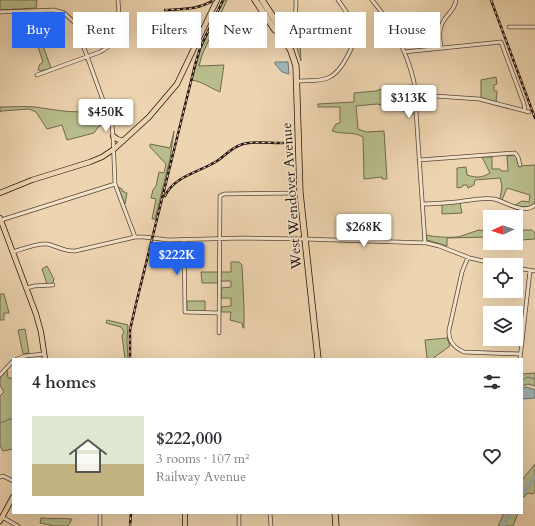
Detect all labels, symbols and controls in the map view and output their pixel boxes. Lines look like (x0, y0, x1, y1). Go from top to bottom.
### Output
chip: Buy (12, 12, 65, 48)
chip: Rent (73, 12, 129, 48)
chip: Filters (137, 12, 201, 48)
chip: New (209, 12, 267, 48)
chip: Apartment (275, 12, 366, 48)
chip: House (374, 12, 440, 48)
pin: $313K (381, 85, 437, 119)
text: $313K (390, 89, 428, 107)
pin: $450K (78, 99, 134, 133)
text: $450K (87, 103, 125, 121)
street label: West Wendover Avenue (277, 122, 306, 271)
north arrow (483, 210, 523, 250)
map controls (483, 210, 523, 346)
pin: $268K (336, 214, 392, 248)
text: $268K (345, 218, 383, 236)
pin: $222K (149, 242, 205, 276)
text: $222K (158, 246, 196, 264)
button: locate (483, 258, 523, 298)
button: layers (483, 306, 523, 346)
text: 4 homes (32, 371, 96, 394)
icon: filters (481, 371, 503, 393)
text: $222,000 (156, 427, 222, 450)
icon: home (64, 432, 112, 480)
icon: heart (481, 445, 503, 467)
text: 3 rooms · 107 m² (156, 450, 249, 468)
text: Railway Avenue (156, 468, 246, 486)

